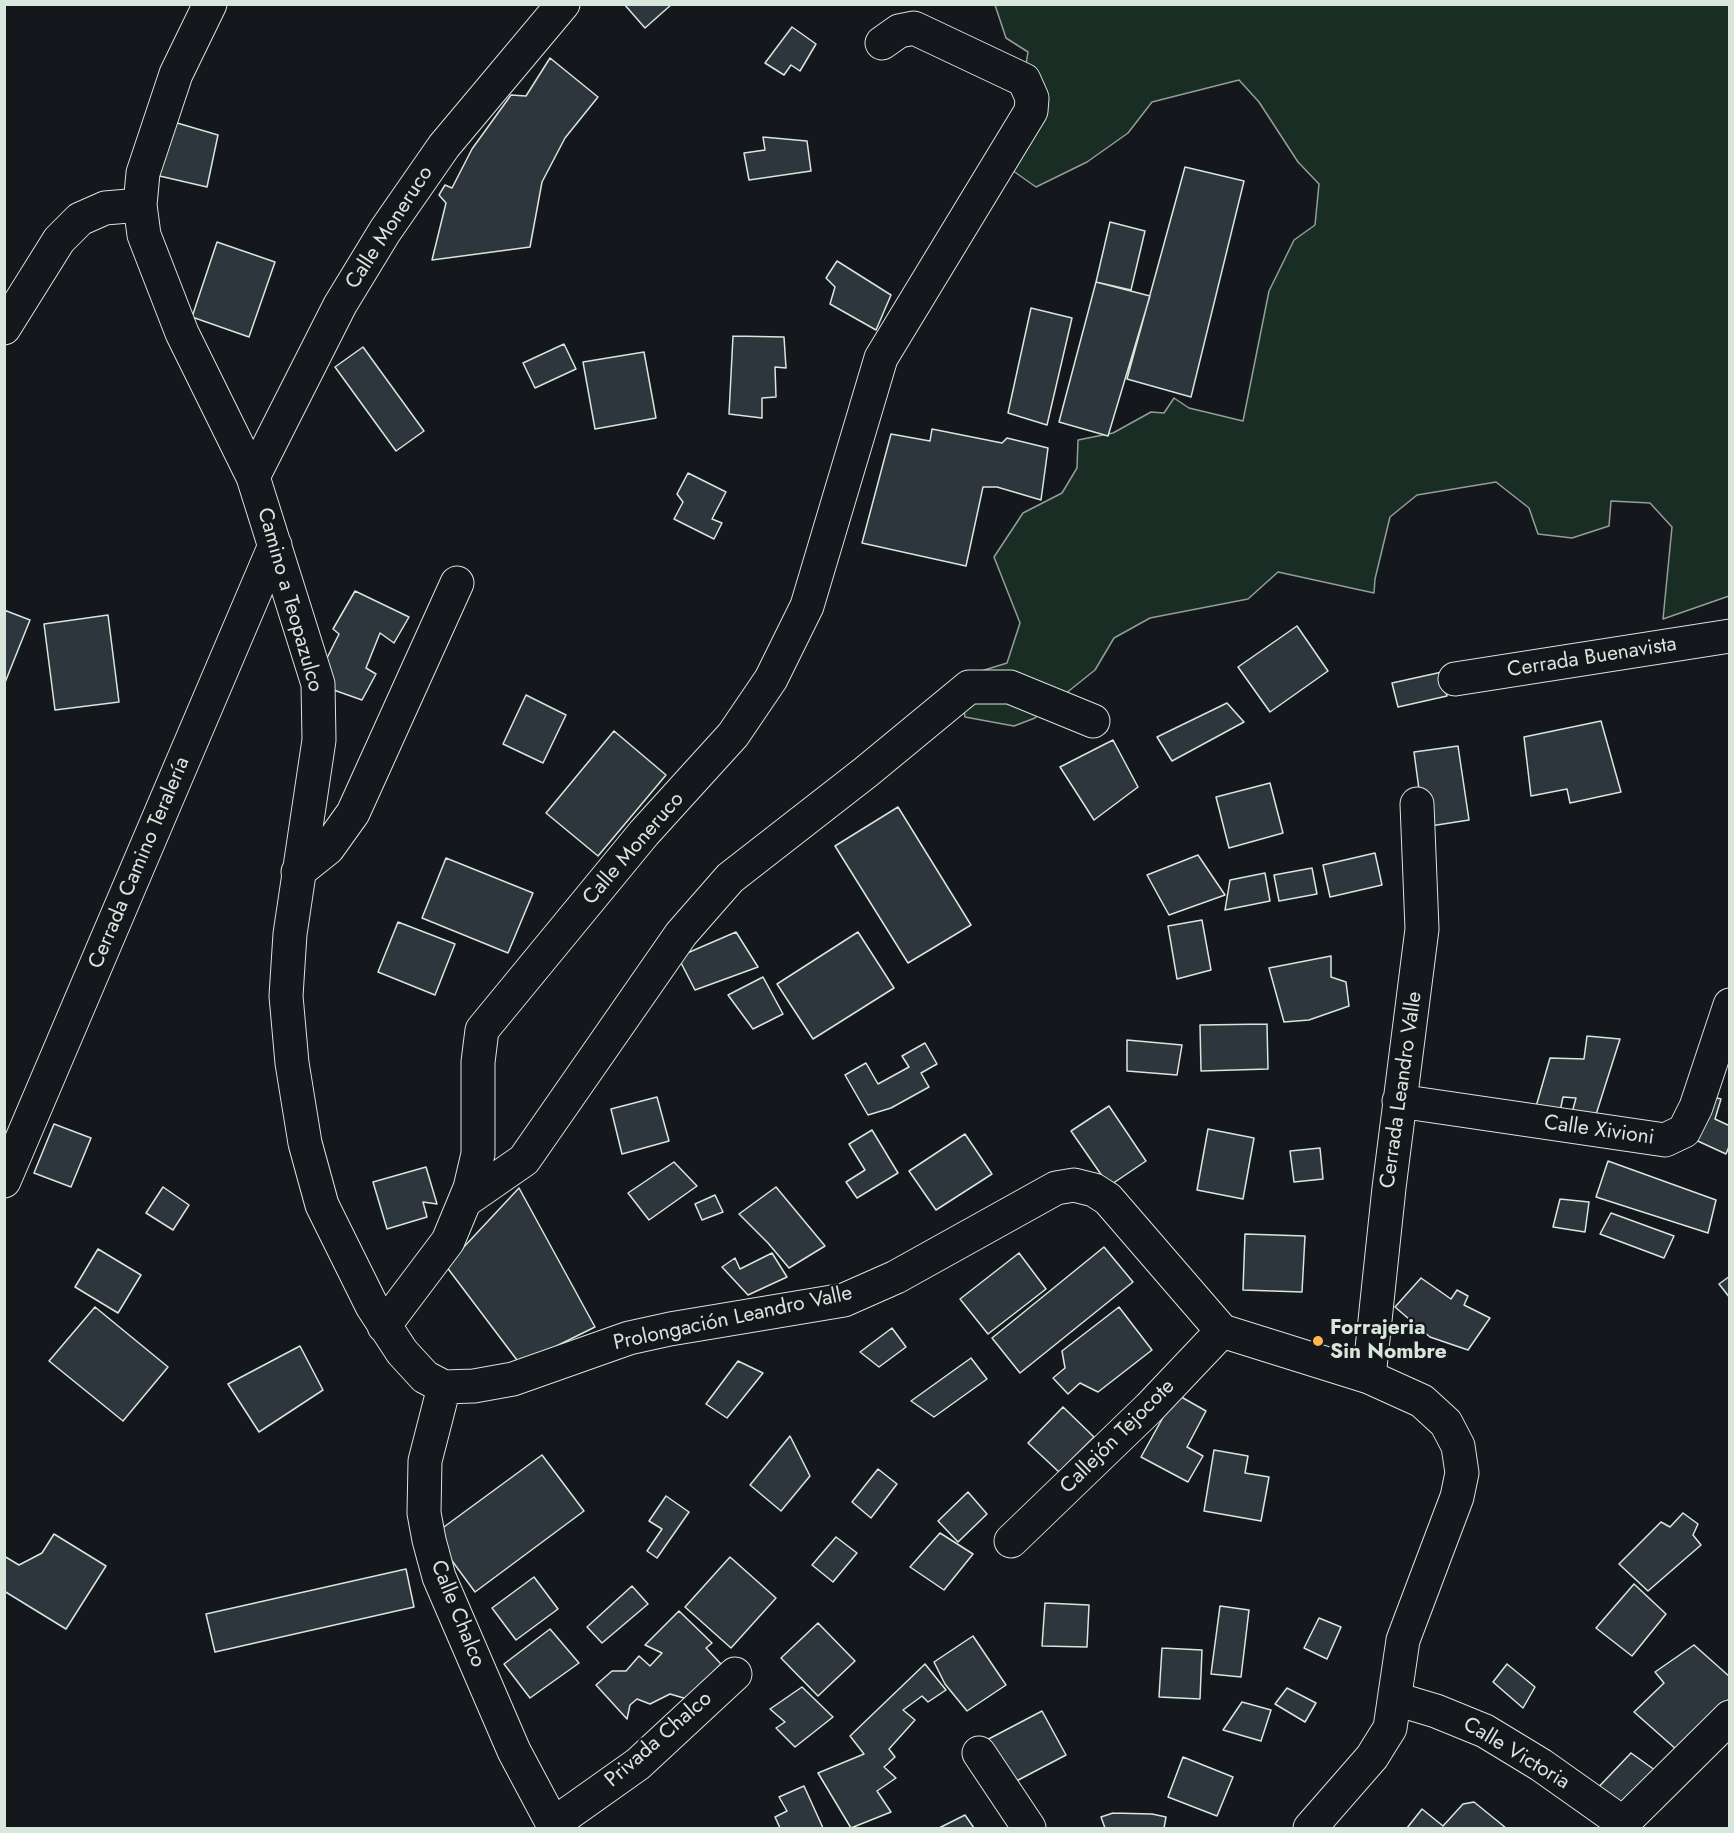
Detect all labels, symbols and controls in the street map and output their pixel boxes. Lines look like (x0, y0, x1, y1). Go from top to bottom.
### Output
street label: Calle Moneruco (341, 162, 439, 294)
street label: Camino a Teopazulco (251, 505, 327, 695)
street label: Cerrada Buenavista (1506, 632, 1678, 684)
street label: Cerrada Camino Teralería (84, 753, 196, 973)
street label: Calle Moneruco (578, 787, 690, 911)
street label: Cerrada Leandro Valle (1376, 990, 1428, 1190)
street label: Calle Xivioni (1542, 1111, 1656, 1151)
street label: Prolongación Leandro Valle (611, 1281, 855, 1357)
place label: Forrajeria Sin Nombre (1330, 1316, 1447, 1366)
marker: Forrajeria Sin Nombre (1311, 1334, 1325, 1348)
street label: Callejón Tejocote (1056, 1375, 1180, 1499)
street label: Calle Chalco (424, 1557, 490, 1671)
street label: Privada Chalco (600, 1687, 718, 1793)
street label: Calle Victoria (1458, 1712, 1574, 1796)

